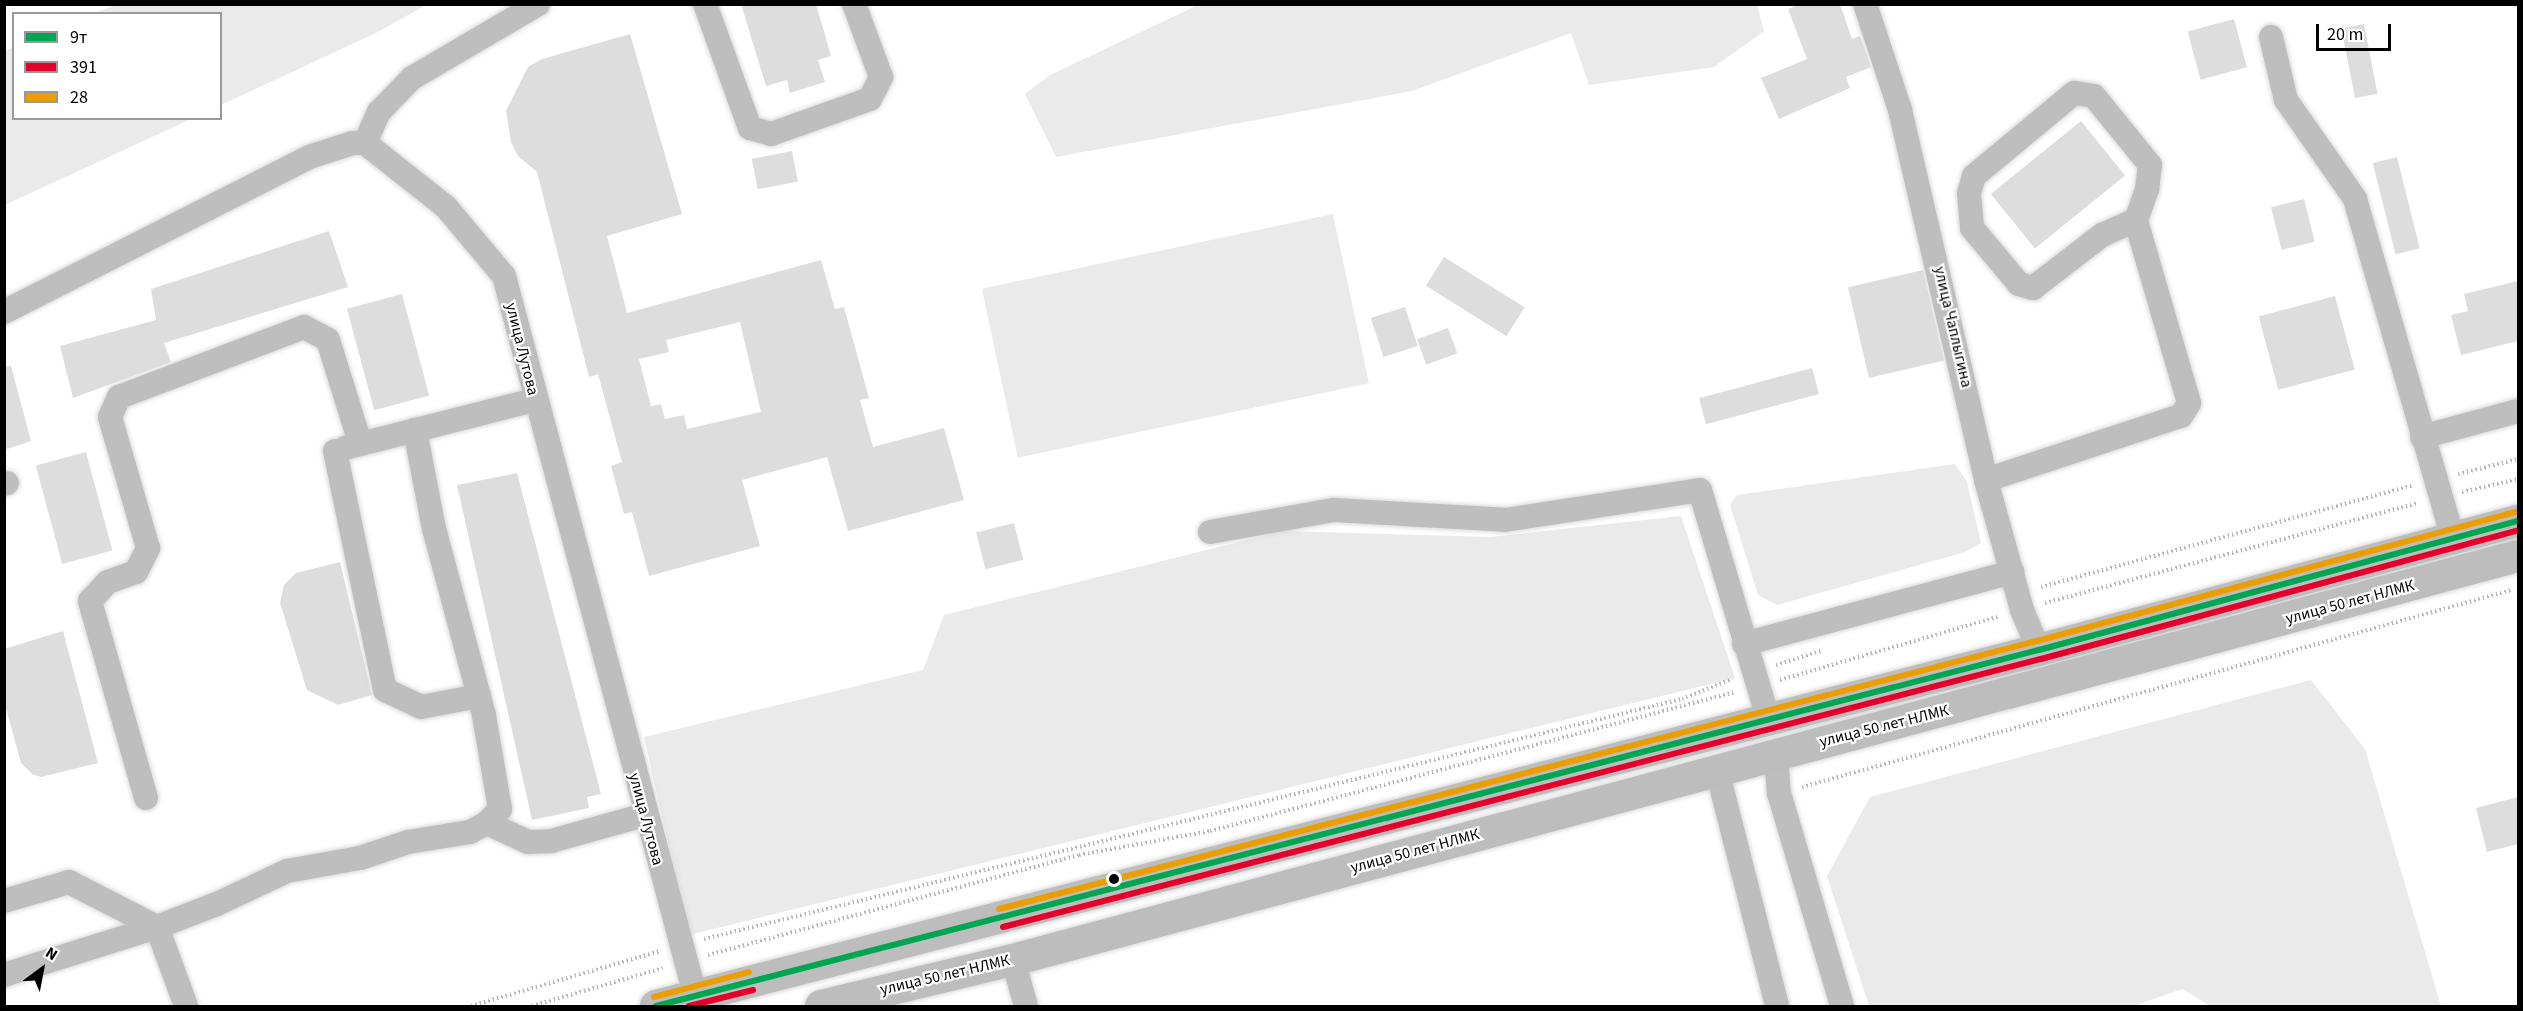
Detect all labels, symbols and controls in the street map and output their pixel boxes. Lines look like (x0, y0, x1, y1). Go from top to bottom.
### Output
legend (12, 12, 222, 120)
scale bar (2319, 12, 2394, 50)
text: 20 m (2327, 22, 2363, 47)
text: 9т (70, 25, 87, 50)
text: 391 (70, 55, 97, 80)
text: 28 (70, 85, 88, 110)
street label: улица Чаплыгина (1930, 265, 1976, 389)
street label: улица Лутова (501, 301, 543, 397)
street label: улица 50 лет НЛМК (2284, 576, 2416, 628)
street label: улица 50 лет НЛМК (1817, 701, 1951, 751)
street label: улица Лутова (624, 771, 668, 867)
street label: улица 50 лет НЛМК (1349, 825, 1481, 877)
unlabelled marker (1108, 873, 1120, 885)
north arrow (12, 939, 72, 999)
text: N (41, 942, 62, 966)
street label: улица 50 лет НЛМК (878, 951, 1012, 999)

